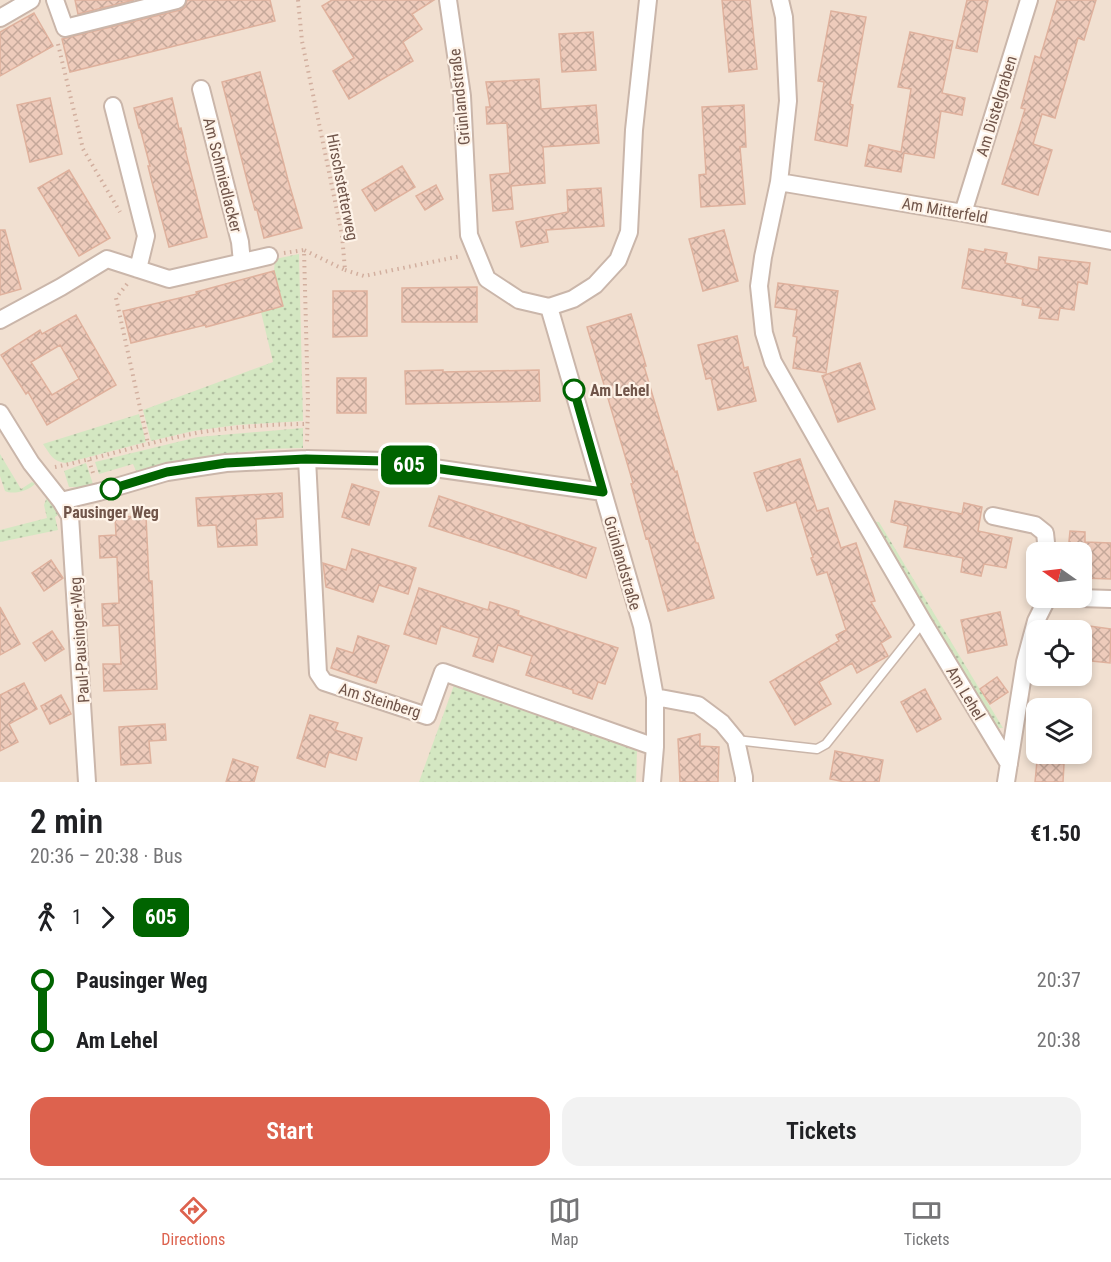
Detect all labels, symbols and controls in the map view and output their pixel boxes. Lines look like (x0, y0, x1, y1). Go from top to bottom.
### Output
street label: Grünlandstraße (445, 48, 474, 146)
street label: Am Distelgraben (972, 54, 1021, 159)
street label: Am Schmiedlacker (199, 116, 246, 235)
street label: Hirschstetterweg (323, 132, 362, 242)
street label: Am Mitterfeld (901, 194, 989, 227)
marker: Am Lehel (563, 379, 585, 401)
place label: Am Lehel (590, 381, 650, 400)
line badge: 605 (374, 446, 444, 484)
text: 605 (393, 453, 425, 477)
marker: Pausinger Weg (100, 478, 122, 500)
place label: Pausinger Weg (63, 503, 159, 522)
street label: Grünlandstraße (600, 514, 645, 612)
north arrow (1026, 542, 1092, 608)
map controls (1026, 542, 1092, 764)
street label: Paul-Pausinger-Weg (66, 576, 93, 704)
button: locate (1026, 620, 1092, 686)
street label: Am Lehel (942, 663, 989, 723)
street label: Am Steinberg (336, 679, 423, 722)
button: layers (1026, 698, 1092, 764)
text: 2 min (30, 802, 103, 841)
text: €1.50 (1030, 821, 1081, 846)
text: 20:36 – 20:38 · Bus (30, 844, 183, 868)
icon: walk (30, 901, 63, 934)
icon: forward (91, 901, 124, 934)
text: 1 (72, 905, 82, 929)
text: 605 (145, 905, 177, 929)
text: Pausinger Weg (76, 968, 208, 993)
text: 20:37 (1037, 968, 1081, 992)
text: Am Lehel (76, 1028, 158, 1053)
text: 20:38 (1037, 1028, 1081, 1052)
button: Start (30, 1097, 550, 1166)
button: Tickets (562, 1097, 1081, 1166)
tab: Directions (161, 1194, 225, 1249)
tab: Map (548, 1194, 581, 1249)
tab: Tickets (904, 1194, 950, 1249)

